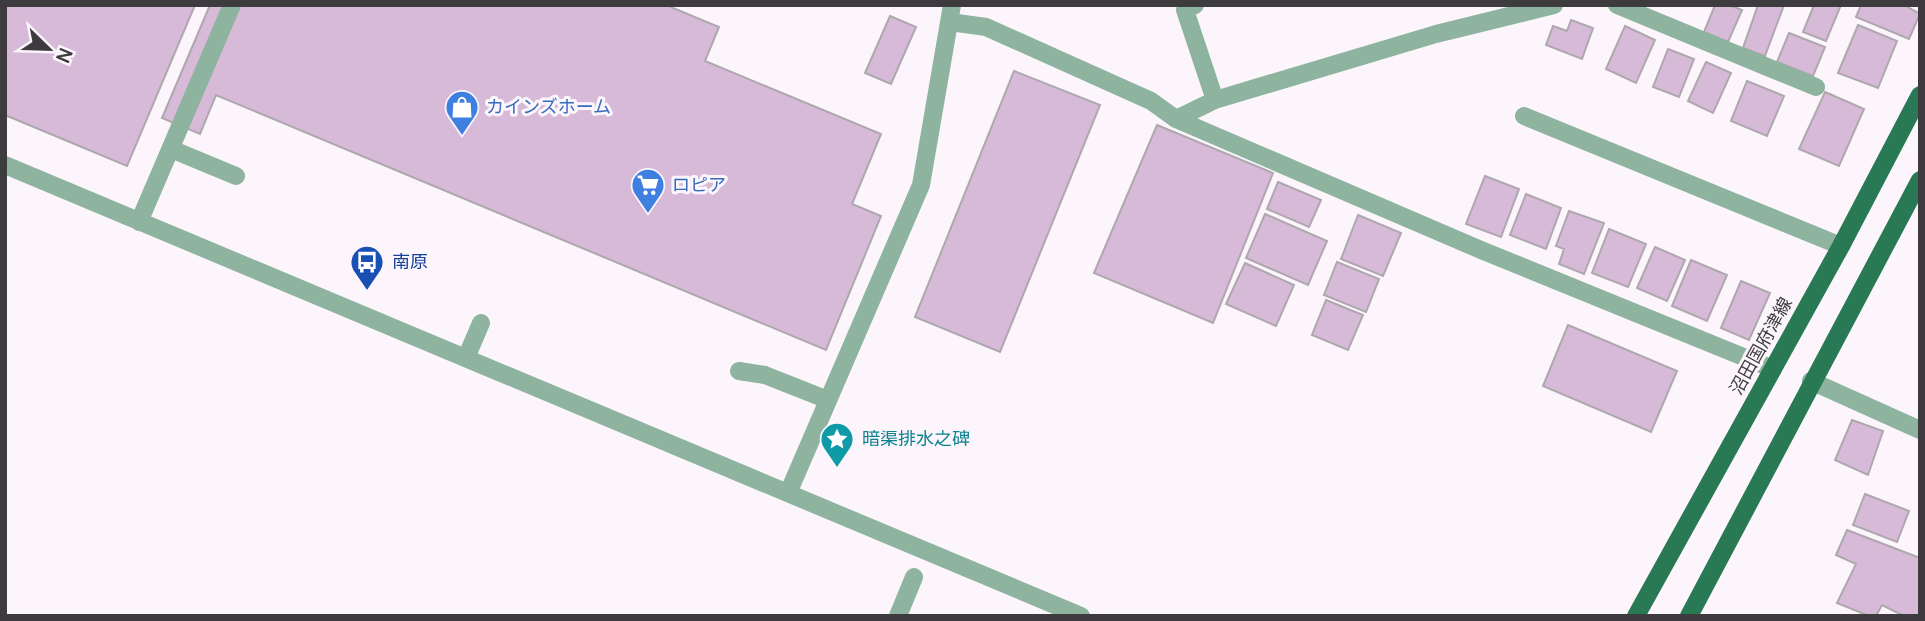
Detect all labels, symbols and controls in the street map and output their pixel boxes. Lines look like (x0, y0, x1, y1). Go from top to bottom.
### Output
north arrow (14, 14, 84, 84)
text: N (50, 44, 79, 67)
shop icon: カインズホーム (443, 88, 481, 137)
place label: カインズホーム (486, 94, 611, 118)
supermarket icon: ロピア (629, 166, 667, 215)
place label: ロピア (672, 172, 726, 196)
bus stop icon: 南原 (348, 243, 386, 292)
place label: 南原 (392, 249, 428, 273)
street label: 沼田国府津線 (1723, 292, 1797, 399)
place icon: 暗渠排水之碑 (818, 420, 856, 469)
place label: 暗渠排水之碑 (862, 426, 970, 450)

